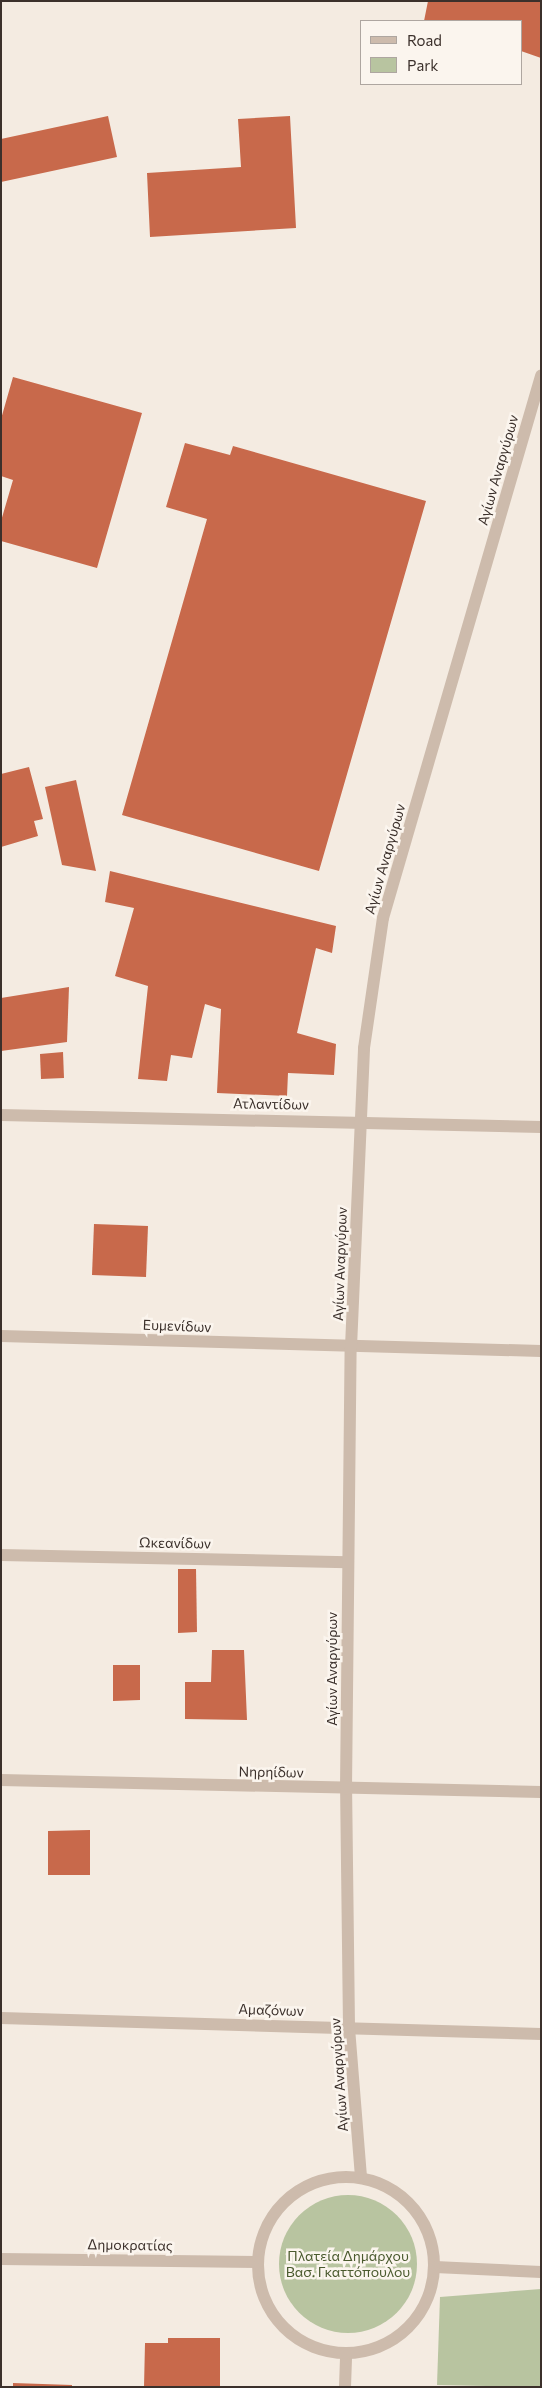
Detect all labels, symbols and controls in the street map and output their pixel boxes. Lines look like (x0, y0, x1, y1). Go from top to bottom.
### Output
legend (360, 20, 522, 85)
text: Road (407, 31, 442, 49)
text: Park (407, 56, 438, 74)
street label: Αγίων Αναργύρων (474, 413, 522, 527)
street label: Αγίων Αναργύρων (361, 802, 409, 916)
street label: Ατλαντίδων (233, 1095, 309, 1113)
street label: Αγίων Αναργύρων (330, 1207, 350, 1321)
street label: Ευμενίδων (142, 1316, 212, 1336)
street label: Ωκεανίδων (139, 1534, 211, 1552)
street label: Αγίων Αναργύρων (324, 1612, 340, 1726)
street label: Νηρηίδων (238, 1763, 304, 1781)
street label: Αμαζόνων (238, 2000, 304, 2020)
street label: Αγίων Αναργύρων (327, 2017, 351, 2133)
street label: Δημοκρατίας (87, 2236, 173, 2254)
park label: Πλατεία Δημάρχου Βασ. Γκαττόπουλου (286, 2248, 410, 2280)

